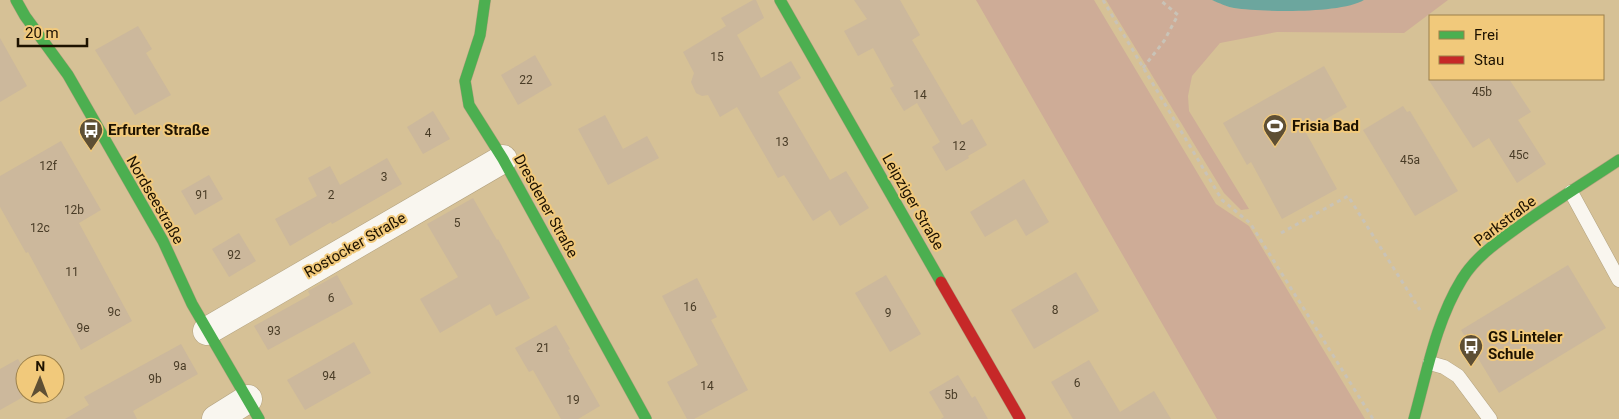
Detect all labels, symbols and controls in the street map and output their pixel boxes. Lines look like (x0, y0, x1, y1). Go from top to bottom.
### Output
scale bar (18, 15, 86, 47)
legend (1429, 15, 1604, 80)
text: 20 m (25, 24, 59, 42)
text: Frei (1474, 26, 1499, 44)
house number: 15 (710, 50, 724, 64)
text: Stau (1474, 51, 1504, 69)
house number: 22 (519, 73, 533, 87)
house number: 45b (1472, 85, 1492, 99)
house number: 14 (913, 88, 927, 102)
sports icon: Frisia Bad (1262, 113, 1288, 147)
bus stop icon: Erfurter Straße (78, 117, 104, 151)
place label: Frisia Bad (1292, 117, 1359, 135)
place label: Erfurter Straße (108, 121, 209, 139)
house number: 4 (425, 126, 432, 140)
house number: 13 (775, 135, 789, 149)
house number: 12 (952, 139, 966, 153)
house number: 45c (1509, 148, 1529, 162)
street label: Dresdener Straße (510, 151, 582, 261)
street label: Leipziger Straße (878, 151, 948, 253)
street label: Nordseestraße (123, 153, 188, 247)
house number: 45a (1400, 153, 1420, 167)
house number: 12f (39, 159, 58, 173)
house number: 3 (381, 170, 387, 184)
house number: 91 (195, 188, 209, 202)
house number: 2 (328, 188, 335, 202)
street label: Parkstraße (1471, 192, 1539, 250)
house number: 12b (64, 203, 84, 217)
street label: Rostocker Straße (301, 209, 409, 281)
house number: 5 (454, 216, 461, 230)
house number: 12c (30, 221, 50, 235)
house number: 92 (227, 248, 241, 262)
house number: 11 (65, 265, 79, 279)
house number: 6 (328, 291, 335, 305)
house number: 16 (683, 300, 697, 314)
house number: 8 (1052, 303, 1059, 317)
house number: 9c (107, 305, 121, 319)
house number: 9 (885, 306, 891, 320)
house number: 9e (76, 321, 90, 335)
house number: 93 (267, 324, 281, 338)
place label: GS Linteler Schule (1488, 328, 1563, 363)
bus stop icon: GS Linteler Schule (1458, 333, 1484, 367)
house number: 21 (536, 341, 550, 355)
north arrow (15, 354, 65, 404)
text: N (35, 358, 45, 374)
house number: 9a (173, 359, 187, 373)
house number: 94 (322, 369, 336, 383)
house number: 9b (148, 372, 162, 386)
house number: 6 (1074, 376, 1081, 390)
house number: 14 (700, 379, 714, 393)
house number: 5b (944, 388, 958, 402)
house number: 19 (566, 393, 580, 407)

